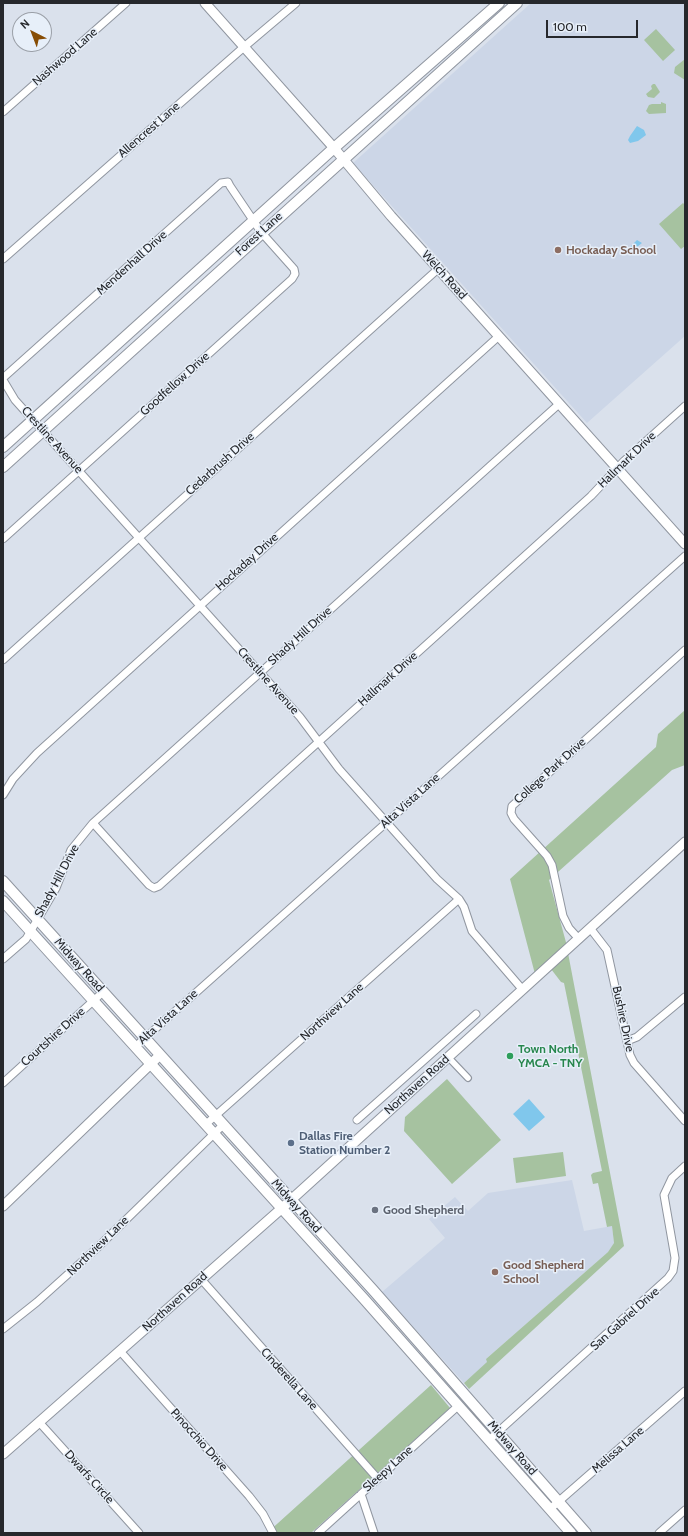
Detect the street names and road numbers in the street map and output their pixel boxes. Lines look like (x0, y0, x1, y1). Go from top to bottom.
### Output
street label: Nashwood Lane (30, 25, 100, 89)
street label: Allencrest Lane (115, 99, 183, 161)
street label: Forest Lane (232, 209, 286, 259)
street label: Mendenhall Drive (94, 228, 170, 298)
street label: Welch Road (418, 248, 470, 302)
street label: Goodfellow Drive (137, 349, 213, 419)
street label: Crestline Avenue (18, 404, 86, 476)
street label: Cedarbrush Drive (183, 429, 257, 499)
street label: Hallmark Drive (595, 429, 659, 491)
street label: Hockaday Drive (213, 530, 281, 594)
street label: Shady Hill Drive (265, 604, 335, 668)
street label: Crestline Avenue (234, 645, 302, 717)
street label: Hallmark Drive (355, 649, 421, 709)
street label: College Park Drive (511, 735, 589, 807)
street label: Alta Vista Lane (377, 771, 443, 831)
street label: Shady Hill Drive (32, 842, 82, 920)
street label: Midway Road (51, 935, 107, 995)
street label: Northview Lane (298, 980, 366, 1044)
street label: Bushire Drive (609, 985, 637, 1053)
street label: Alta Vista Lane (135, 987, 201, 1047)
street label: Courtshire Drive (18, 1004, 88, 1070)
street label: Northaven Road (382, 1052, 452, 1118)
street label: Midway Road (268, 1176, 324, 1236)
street label: Northview Lane (64, 1213, 132, 1279)
street label: Northaven Road (140, 1269, 210, 1335)
street label: San Gabriel Drive (588, 1284, 662, 1354)
street label: Cinderella Lane (257, 1345, 321, 1413)
street label: Pinocchio Drive (167, 1406, 231, 1474)
street label: Midway Road (484, 1418, 540, 1478)
street label: Melissa Lane (589, 1424, 647, 1476)
street label: Sleepy Lane (360, 1443, 416, 1495)
street label: Dwarfs Circle (61, 1447, 117, 1507)

